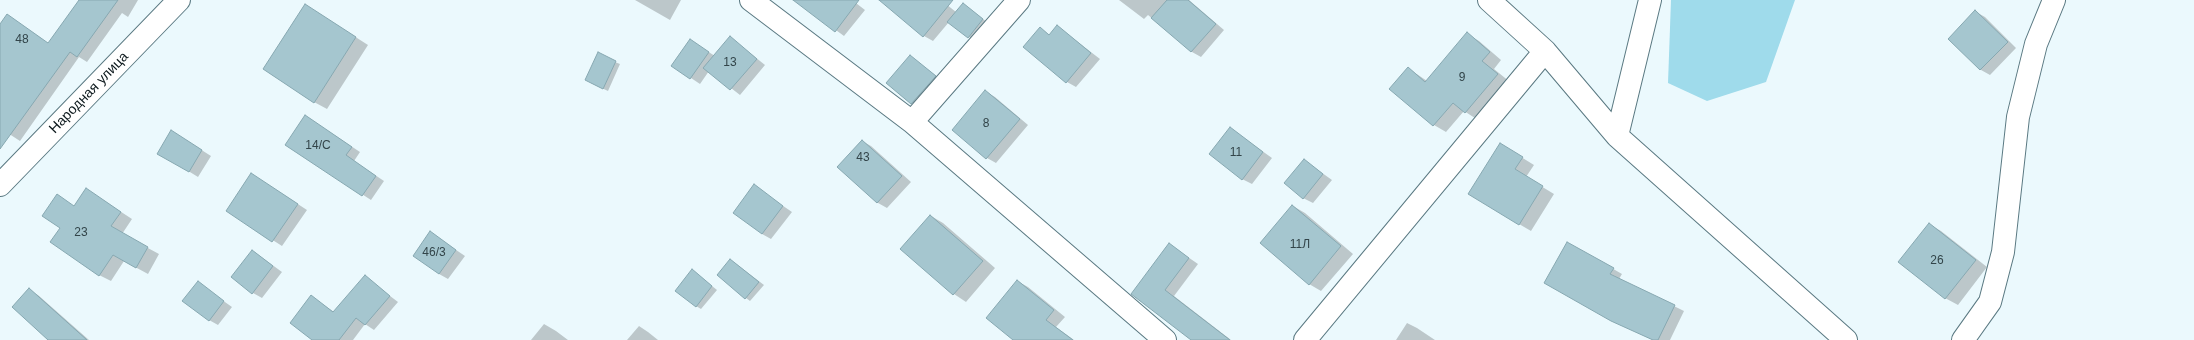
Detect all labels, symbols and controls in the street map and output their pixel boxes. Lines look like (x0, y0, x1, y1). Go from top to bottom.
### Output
house number: 48 (15, 33, 29, 47)
street label: Народная улица (46, 49, 132, 137)
house number: 13 (723, 56, 737, 70)
house number: 9 (1459, 71, 1465, 85)
house number: 8 (983, 117, 989, 131)
house number: 14/С (305, 139, 331, 153)
house number: 11 (1230, 146, 1242, 160)
house number: 43 (856, 151, 870, 165)
house number: 23 (74, 226, 88, 240)
house number: 11Л (1290, 238, 1310, 252)
house number: 46/3 (422, 246, 446, 260)
house number: 26 (1930, 254, 1944, 268)

